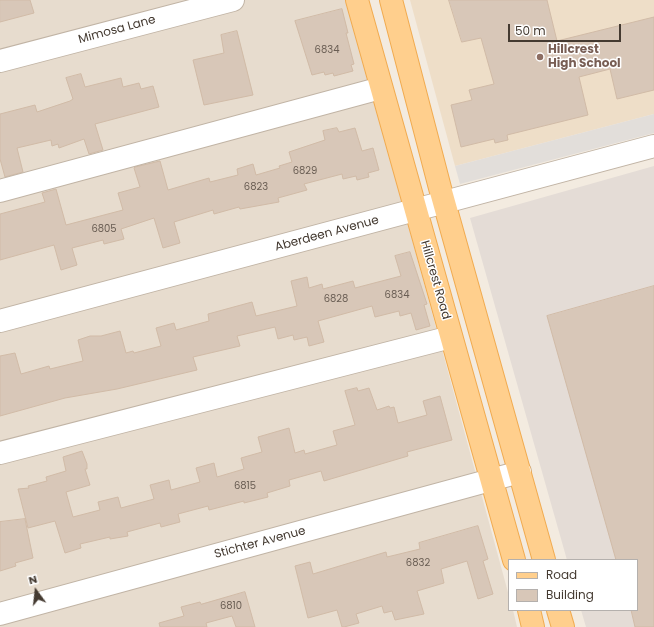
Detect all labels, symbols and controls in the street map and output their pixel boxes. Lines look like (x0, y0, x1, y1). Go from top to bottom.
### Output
street label: Mimosa Lane (77, 13, 157, 47)
scale bar (510, 16, 623, 42)
text: 50 m (515, 22, 546, 39)
place label: Hillcrest High School (548, 43, 621, 71)
house number: 6834 (315, 44, 339, 56)
marker: Hillcrest High School (535, 52, 545, 62)
house number: 6829 (293, 165, 317, 177)
house number: 6823 (244, 181, 268, 193)
street label: Aberdeen Avenue (273, 213, 381, 255)
house number: 6805 (91, 223, 117, 235)
street label: Hillcrest Road (417, 239, 453, 321)
house number: 6834 (385, 289, 409, 301)
house number: 6828 (324, 293, 348, 305)
house number: 6815 (234, 480, 256, 492)
street label: Stichter Avenue (213, 524, 307, 562)
house number: 6832 (406, 557, 430, 569)
legend (508, 559, 638, 611)
text: Road (546, 566, 577, 583)
north arrow (16, 571, 56, 611)
text: N (27, 571, 39, 588)
text: Building (546, 586, 594, 603)
house number: 6810 (220, 600, 242, 612)

